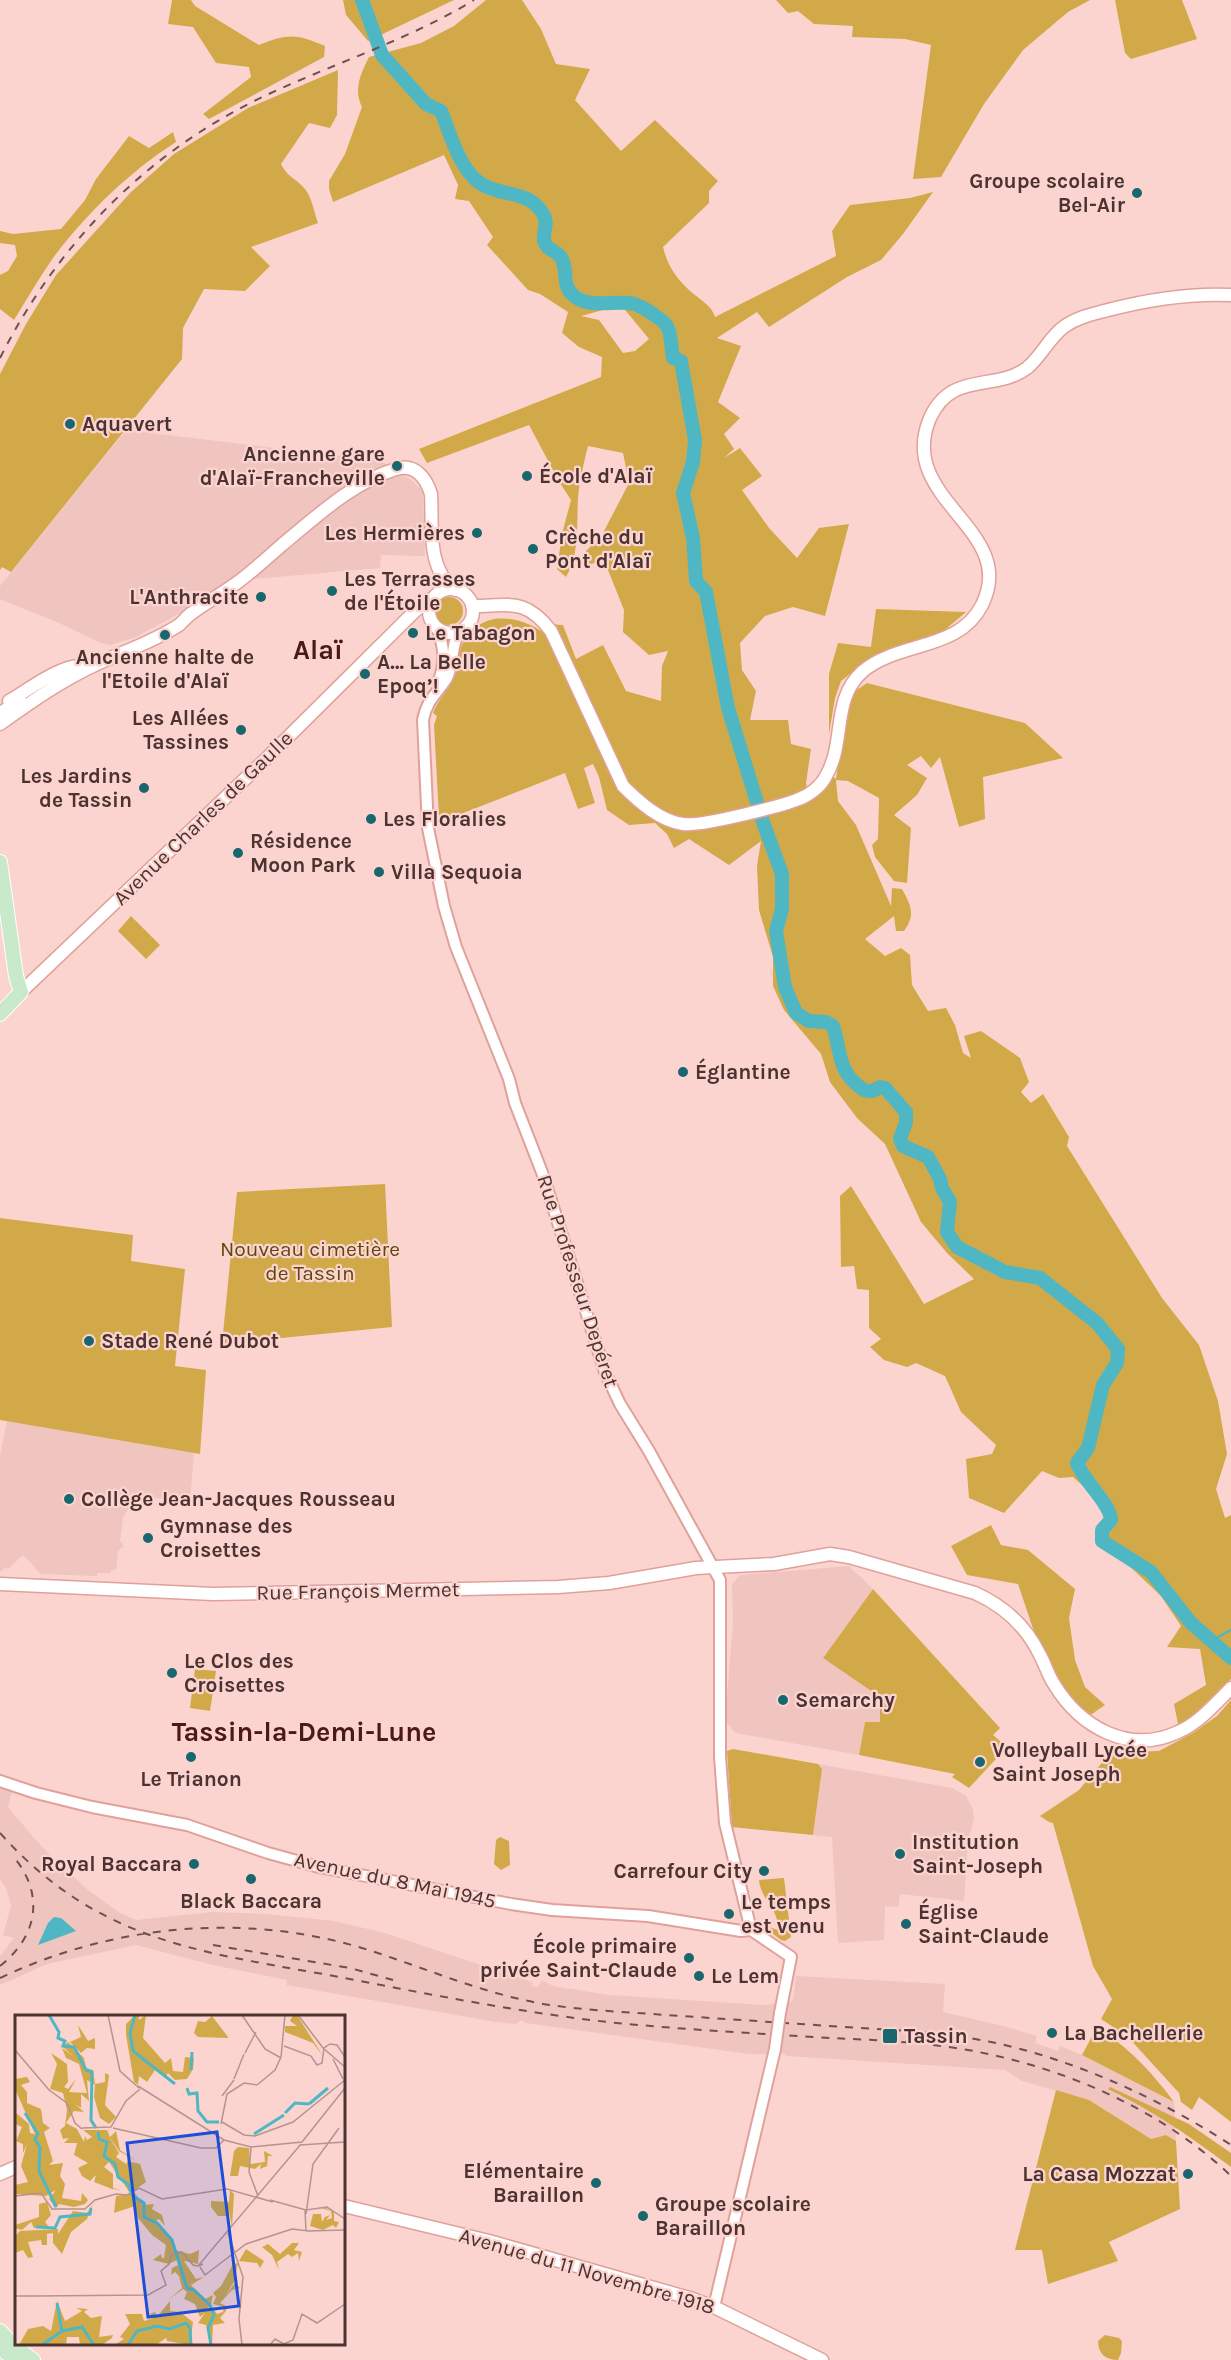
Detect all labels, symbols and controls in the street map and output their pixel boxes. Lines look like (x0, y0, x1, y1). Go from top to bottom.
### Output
place label: Groupe scolaire Bel-Air (969, 169, 1126, 217)
marker: Groupe scolaire Bel-Air (1130, 186, 1144, 200)
place label: Aquavert (82, 412, 172, 437)
marker: Aquavert (63, 417, 77, 431)
place label: Ancienne gare d'Alaï-Francheville (200, 442, 385, 490)
marker: Ancienne gare d'Alaï-Francheville (390, 459, 404, 473)
place label: École d'Alaï (539, 462, 653, 488)
marker: École d'Alaï (520, 469, 534, 483)
place label: Les Hermières (325, 521, 465, 545)
place label: Crèche du Pont d'Alaï (545, 525, 651, 573)
marker: Les Hermières (470, 526, 484, 540)
marker: Crèche du Pont d'Alaï (526, 542, 540, 556)
place label: Les Terrasses de l'Étoile (344, 567, 476, 615)
marker: Les Terrasses de l'Étoile (325, 584, 339, 598)
place label: L'Anthracite (129, 585, 249, 609)
marker: L'Anthracite (254, 590, 268, 604)
place label: Le Tabagon (425, 621, 536, 645)
marker: Le Tabagon (406, 626, 420, 640)
marker: Ancienne halte de l'Etoile d'Alaï (158, 628, 172, 642)
district label: Alaï (293, 634, 343, 666)
place label: Ancienne halte de l'Etoile d'Alaï (76, 645, 254, 693)
place label: A… La Belle Epoq’! (377, 650, 486, 699)
marker: A… La Belle Epoq’! (358, 667, 372, 681)
place label: Les Allées Tassines (132, 706, 229, 754)
marker: Les Allées Tassines (234, 723, 248, 737)
street label: Avenue Charles de Gaulle (108, 726, 298, 910)
place label: Les Jardins de Tassin (20, 764, 132, 812)
marker: Les Jardins de Tassin (137, 781, 151, 795)
place label: Les Floralies (383, 807, 507, 831)
marker: Les Floralies (364, 812, 378, 826)
place label: Résidence Moon Park (250, 829, 356, 877)
marker: Résidence Moon Park (231, 846, 245, 860)
place label: Villa Sequoia (391, 860, 522, 885)
marker: Villa Sequoia (372, 865, 386, 879)
place label: Églantine (695, 1058, 791, 1084)
marker: Églantine (676, 1065, 690, 1079)
street label: Rue Professeur Depéret (532, 1172, 624, 1390)
park label: Nouveau cimetière de Tassin (220, 1237, 400, 1285)
place label: Stade René Dubot (101, 1329, 279, 1353)
marker: Stade René Dubot (82, 1334, 96, 1348)
place label: Collège Jean-Jacques Rousseau (81, 1487, 396, 1512)
marker: Collège Jean-Jacques Rousseau (62, 1492, 76, 1506)
place label: Gymnase des Croisettes (160, 1514, 293, 1562)
marker: Gymnase des Croisettes (141, 1531, 155, 1545)
street label: Rue François Mermet (256, 1577, 460, 1605)
place label: Le Clos des Croisettes (184, 1649, 294, 1697)
marker: Le Clos des Croisettes (165, 1666, 179, 1680)
place label: Semarchy (795, 1688, 895, 1712)
marker: Semarchy (776, 1693, 790, 1707)
district label: Tassin-la-Demi-Lune (172, 1716, 436, 1748)
place label: Volleyball Lycée Saint Joseph (992, 1738, 1147, 1786)
marker: Le Trianon (184, 1750, 198, 1764)
marker: Volleyball Lycée Saint Joseph (973, 1755, 987, 1769)
place label: Le Trianon (140, 1767, 242, 1791)
place label: Institution Saint-Joseph (912, 1830, 1043, 1878)
street label: Avenue du 8 Mai 1945 (292, 1847, 498, 1913)
marker: Institution Saint-Joseph (893, 1847, 907, 1861)
place label: Royal Baccara (41, 1852, 182, 1876)
marker: Royal Baccara (187, 1857, 201, 1871)
place label: Carrefour City (613, 1859, 752, 1883)
marker: Carrefour City (757, 1864, 771, 1878)
marker: Black Baccara (244, 1872, 258, 1886)
place label: Black Baccara (180, 1889, 322, 1913)
place label: Le temps est venu (741, 1890, 831, 1938)
place label: Église Saint-Claude (918, 1898, 1049, 1948)
marker: Le temps est venu (722, 1907, 736, 1921)
marker: Église Saint-Claude (899, 1917, 913, 1931)
place label: École primaire privée Saint-Claude (480, 1932, 677, 1982)
marker: École primaire privée Saint-Claude (682, 1951, 696, 1965)
place label: Le Lem (711, 1964, 779, 1988)
marker: Le Lem (692, 1969, 706, 1983)
inset map (15, 2015, 345, 2345)
place label: La Bachellerie (1064, 2021, 1203, 2045)
place label: Tassin (904, 2024, 968, 2048)
marker: La Bachellerie (1045, 2026, 1059, 2040)
marker: Tassin (881, 2027, 899, 2045)
place label: Elémentaire Baraillon (463, 2159, 584, 2207)
place label: La Casa Mozzat (1022, 2162, 1176, 2186)
marker: La Casa Mozzat (1181, 2167, 1195, 2181)
marker: Elémentaire Baraillon (589, 2176, 603, 2190)
place label: Groupe scolaire Baraillon (655, 2192, 811, 2240)
marker: Groupe scolaire Baraillon (636, 2209, 650, 2223)
street label: Avenue du 11 Novembre 1918 (456, 2223, 718, 2319)

